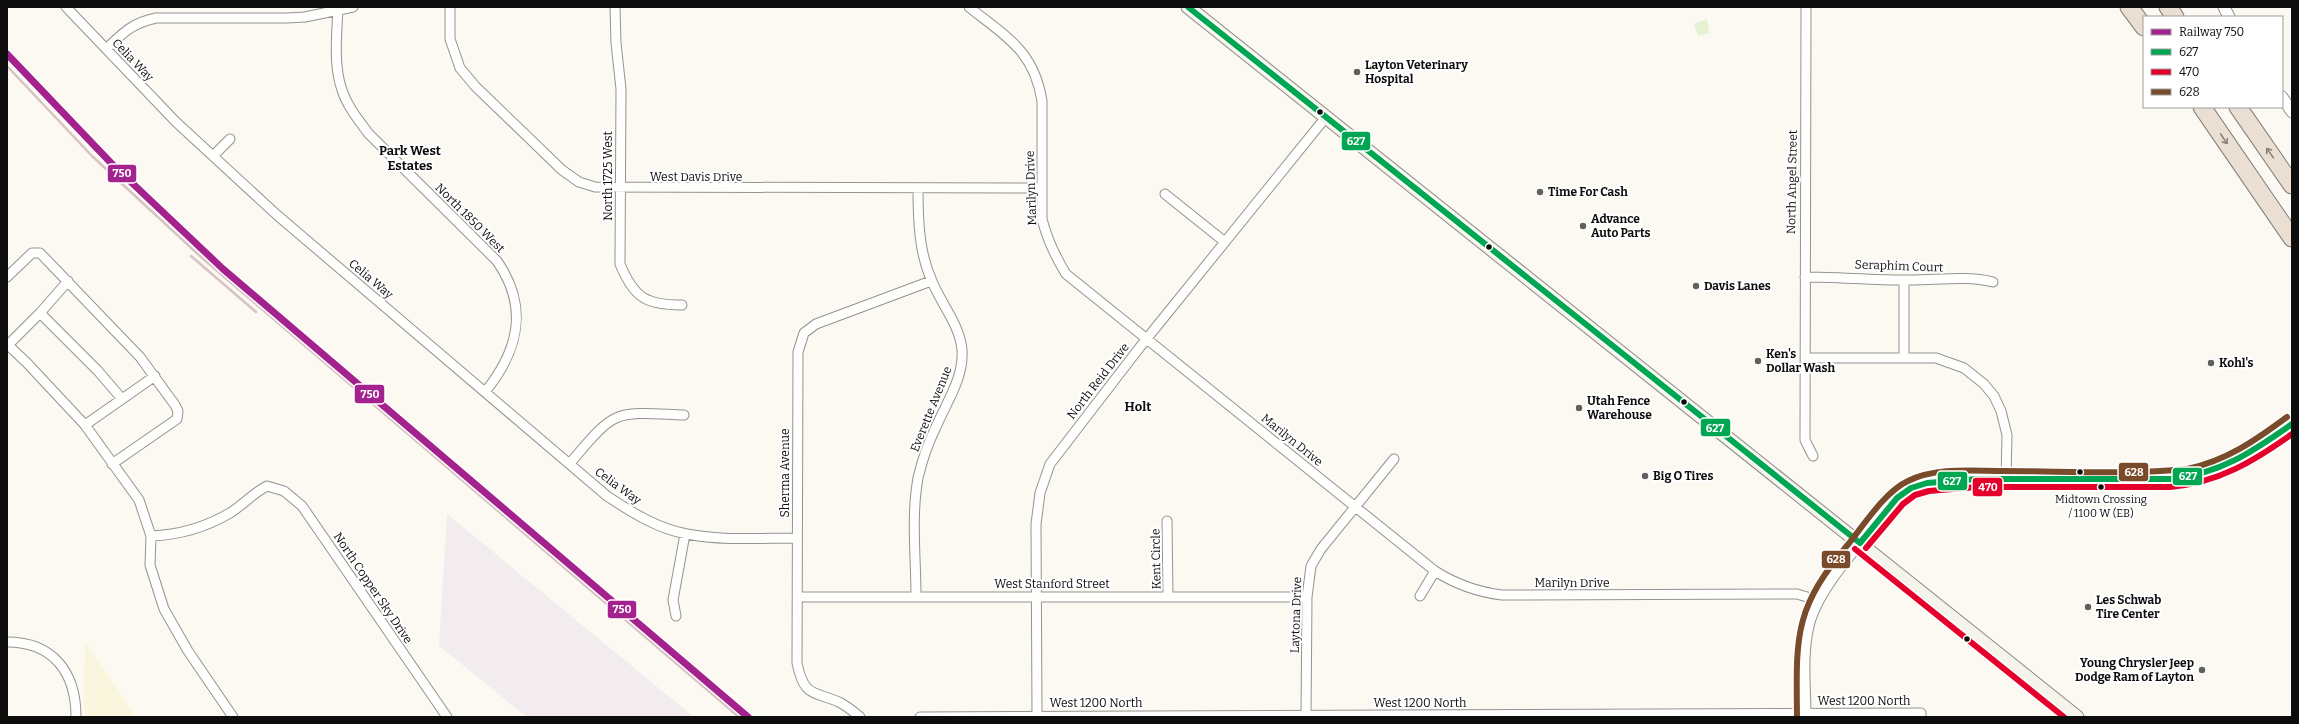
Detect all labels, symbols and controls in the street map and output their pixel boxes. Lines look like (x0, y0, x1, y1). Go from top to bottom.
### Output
legend (2143, 16, 2283, 108)
text: Railway 750 (2179, 25, 2244, 39)
street label: Celia Way (109, 36, 157, 85)
text: 627 (2179, 45, 2198, 59)
place label: Layton Veterinary Hospital (1365, 58, 1468, 86)
text: 470 (2179, 65, 2199, 79)
marker: Layton Veterinary Hospital (1352, 67, 1362, 77)
text: 628 (2179, 85, 2200, 99)
unlabelled marker (1315, 107, 1325, 117)
street label: North Angel Street (1784, 129, 1800, 234)
street label: North 1725 West (601, 131, 615, 221)
line badge: 627 (1341, 131, 1371, 151)
one-way arrow (2220, 133, 2228, 144)
text: 627 (1347, 135, 1365, 148)
district label: Park West Estates (379, 143, 441, 173)
one-way arrow (2266, 148, 2274, 159)
street label: Marilyn Drive (1023, 150, 1039, 226)
line badge: 750 (107, 164, 137, 183)
text: 750 (113, 167, 131, 180)
street label: West Davis Drive (650, 170, 742, 184)
street label: North 1850 West (432, 180, 508, 256)
place label: Time For Cash (1548, 185, 1628, 199)
marker: Time For Cash (1535, 187, 1545, 197)
place label: Advance Auto Parts (1591, 212, 1651, 240)
marker: Advance Auto Parts (1578, 221, 1588, 231)
unlabelled marker (1484, 242, 1494, 252)
street label: Celia Way (346, 256, 397, 302)
street label: Seraphim Court (1855, 257, 1944, 275)
place label: Davis Lanes (1704, 279, 1771, 293)
marker: Davis Lanes (1691, 281, 1701, 291)
street label: North Reid Drive (1064, 340, 1132, 422)
place label: Ken's Dollar Wash (1766, 347, 1835, 375)
marker: Ken's Dollar Wash (1753, 356, 1763, 366)
place label: Kohl's (2219, 356, 2254, 370)
marker: Kohl's (2206, 358, 2216, 368)
street label: Everette Avenue (907, 364, 955, 454)
line badge: 750 (354, 384, 385, 404)
text: 750 (361, 388, 379, 401)
place label: Utah Fence Warehouse (1587, 394, 1652, 422)
unlabelled marker (1679, 397, 1689, 407)
district label: Holt (1125, 399, 1151, 414)
marker: Utah Fence Warehouse (1574, 403, 1584, 413)
street label: Marilyn Drive (1258, 411, 1326, 469)
line badge: 627 (1700, 418, 1731, 437)
text: 627 (1706, 422, 1724, 435)
street label: Sherma Avenue (778, 429, 792, 517)
line badge: 628 (2118, 462, 2149, 482)
street label: Celia Way (592, 465, 644, 508)
text: 628 (2124, 466, 2144, 479)
unlabelled marker (2075, 467, 2085, 477)
line badge: 627 (2172, 467, 2203, 486)
place label: Big O Tires (1653, 469, 1713, 483)
text: 627 (2179, 470, 2197, 483)
marker: Big O Tires (1640, 471, 1650, 481)
line badge: 627 (1937, 471, 1968, 491)
text: 627 (1943, 475, 1961, 488)
line badge: 470 (1972, 477, 2003, 497)
text: 470 (1978, 481, 1998, 494)
marker: Midtown Crossing / 1100 W (EB) (2096, 482, 2106, 492)
place label: Midtown Crossing / 1100 W (EB) (2055, 493, 2147, 520)
street label: Kent Circle (1148, 528, 1164, 590)
street label: North Copper Sky Drive (331, 530, 415, 646)
line badge: 628 (1821, 550, 1851, 569)
text: 628 (1826, 553, 1846, 566)
street label: Marilyn Drive (1535, 576, 1609, 590)
street label: West Stanford Street (994, 577, 1110, 591)
street label: Laytona Drive (1288, 577, 1304, 653)
place label: Les Schwab Tire Center (2096, 593, 2161, 621)
line badge: 750 (607, 600, 637, 619)
marker: Les Schwab Tire Center (2083, 602, 2093, 612)
text: 750 (613, 603, 631, 616)
unlabelled marker (1962, 634, 1972, 644)
place label: Young Chrysler Jeep Dodge Ram of Layton (2075, 656, 2194, 684)
marker: Young Chrysler Jeep Dodge Ram of Layton (2197, 665, 2207, 675)
street label: West 1200 North (1818, 694, 1911, 708)
street label: West 1200 North (1050, 696, 1143, 710)
street label: West 1200 North (1374, 696, 1467, 710)

